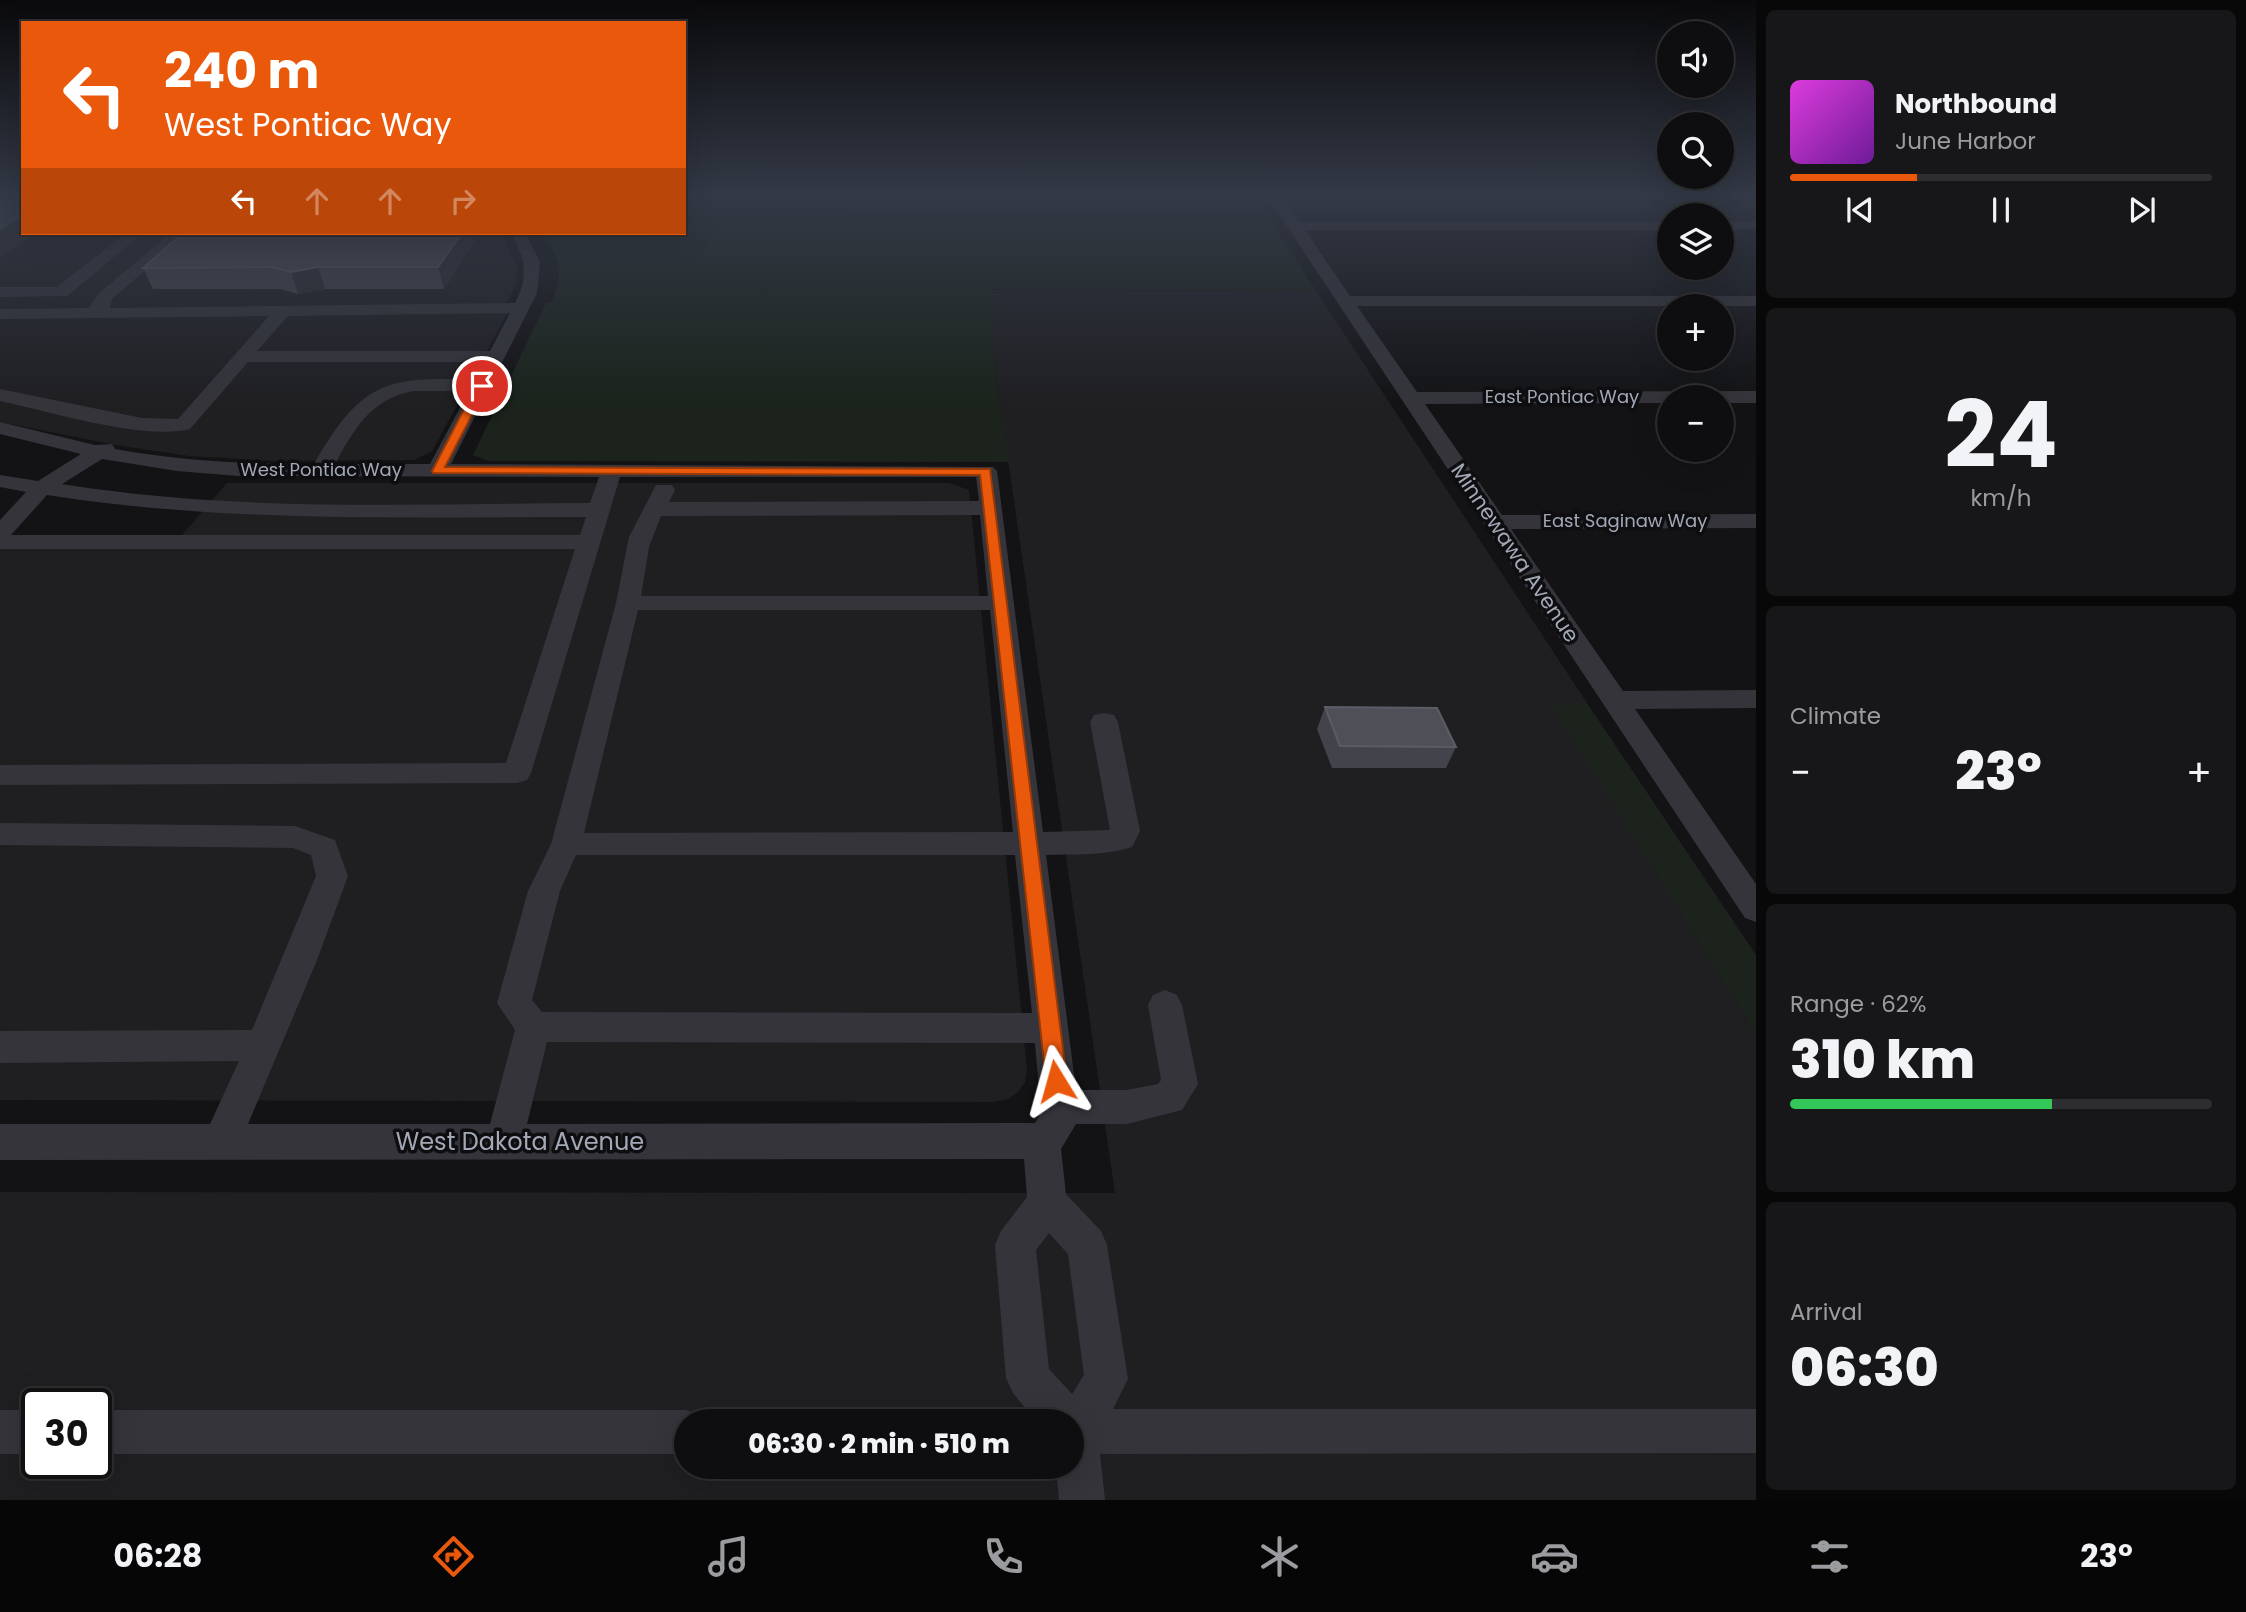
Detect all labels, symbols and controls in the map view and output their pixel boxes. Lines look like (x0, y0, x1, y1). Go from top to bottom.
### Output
map controls (1657, 21, 1734, 462)
button: sound (1657, 21, 1734, 98)
text: 240 m (164, 37, 319, 105)
icon: left (49, 49, 140, 140)
text: Northbound (1895, 86, 2057, 122)
text: West Pontiac Way (164, 102, 451, 147)
button: search (1657, 112, 1734, 189)
text: June Harbor (1895, 125, 2036, 157)
icon: left (225, 182, 263, 220)
icon: ahead (298, 182, 336, 220)
icon: ahead (371, 182, 409, 220)
icon: right (444, 182, 482, 220)
icon: previous (1841, 191, 1879, 229)
icon: pause (1982, 191, 2020, 229)
icon: next (2123, 191, 2161, 229)
button: layers (1657, 203, 1734, 280)
button: + (1657, 294, 1734, 371)
pin (452, 356, 512, 416)
icon: arrive (463, 367, 501, 405)
text: 24 (1944, 371, 2058, 499)
street label: East Pontiac Way (1485, 384, 1639, 409)
button: − (1657, 385, 1734, 462)
street label: West Pontiac Way (240, 457, 402, 482)
street label: Minnewawa Avenue (1445, 457, 1586, 648)
text: km/h (1970, 482, 2032, 514)
street label: East Saginaw Way (1543, 508, 1707, 533)
text: Climate (1790, 700, 1881, 732)
text: 23° (1955, 735, 2042, 808)
text: − (1790, 746, 1811, 799)
text: + (2186, 746, 2212, 799)
text: Range · 62% (1790, 988, 1927, 1020)
text: 310 km (1790, 1023, 1975, 1096)
position arrow (1019, 1044, 1093, 1118)
street label: West Dakota Avenue (396, 1125, 644, 1158)
text: Arrival (1790, 1296, 1862, 1328)
text: 06:30 (1790, 1331, 1939, 1404)
speed limit sign: 30 (21, 1388, 112, 1479)
text: 06:30 · 2 min · 510 m (748, 1426, 1010, 1462)
icon: directions (429, 1532, 478, 1581)
icon: music (704, 1532, 753, 1581)
icon: phone (979, 1532, 1028, 1581)
icon: climate (1255, 1532, 1304, 1581)
icon: car (1530, 1532, 1579, 1581)
icon: filters (1805, 1532, 1854, 1581)
text: 06:28 (113, 1533, 202, 1578)
text: 23° (2080, 1533, 2133, 1578)

